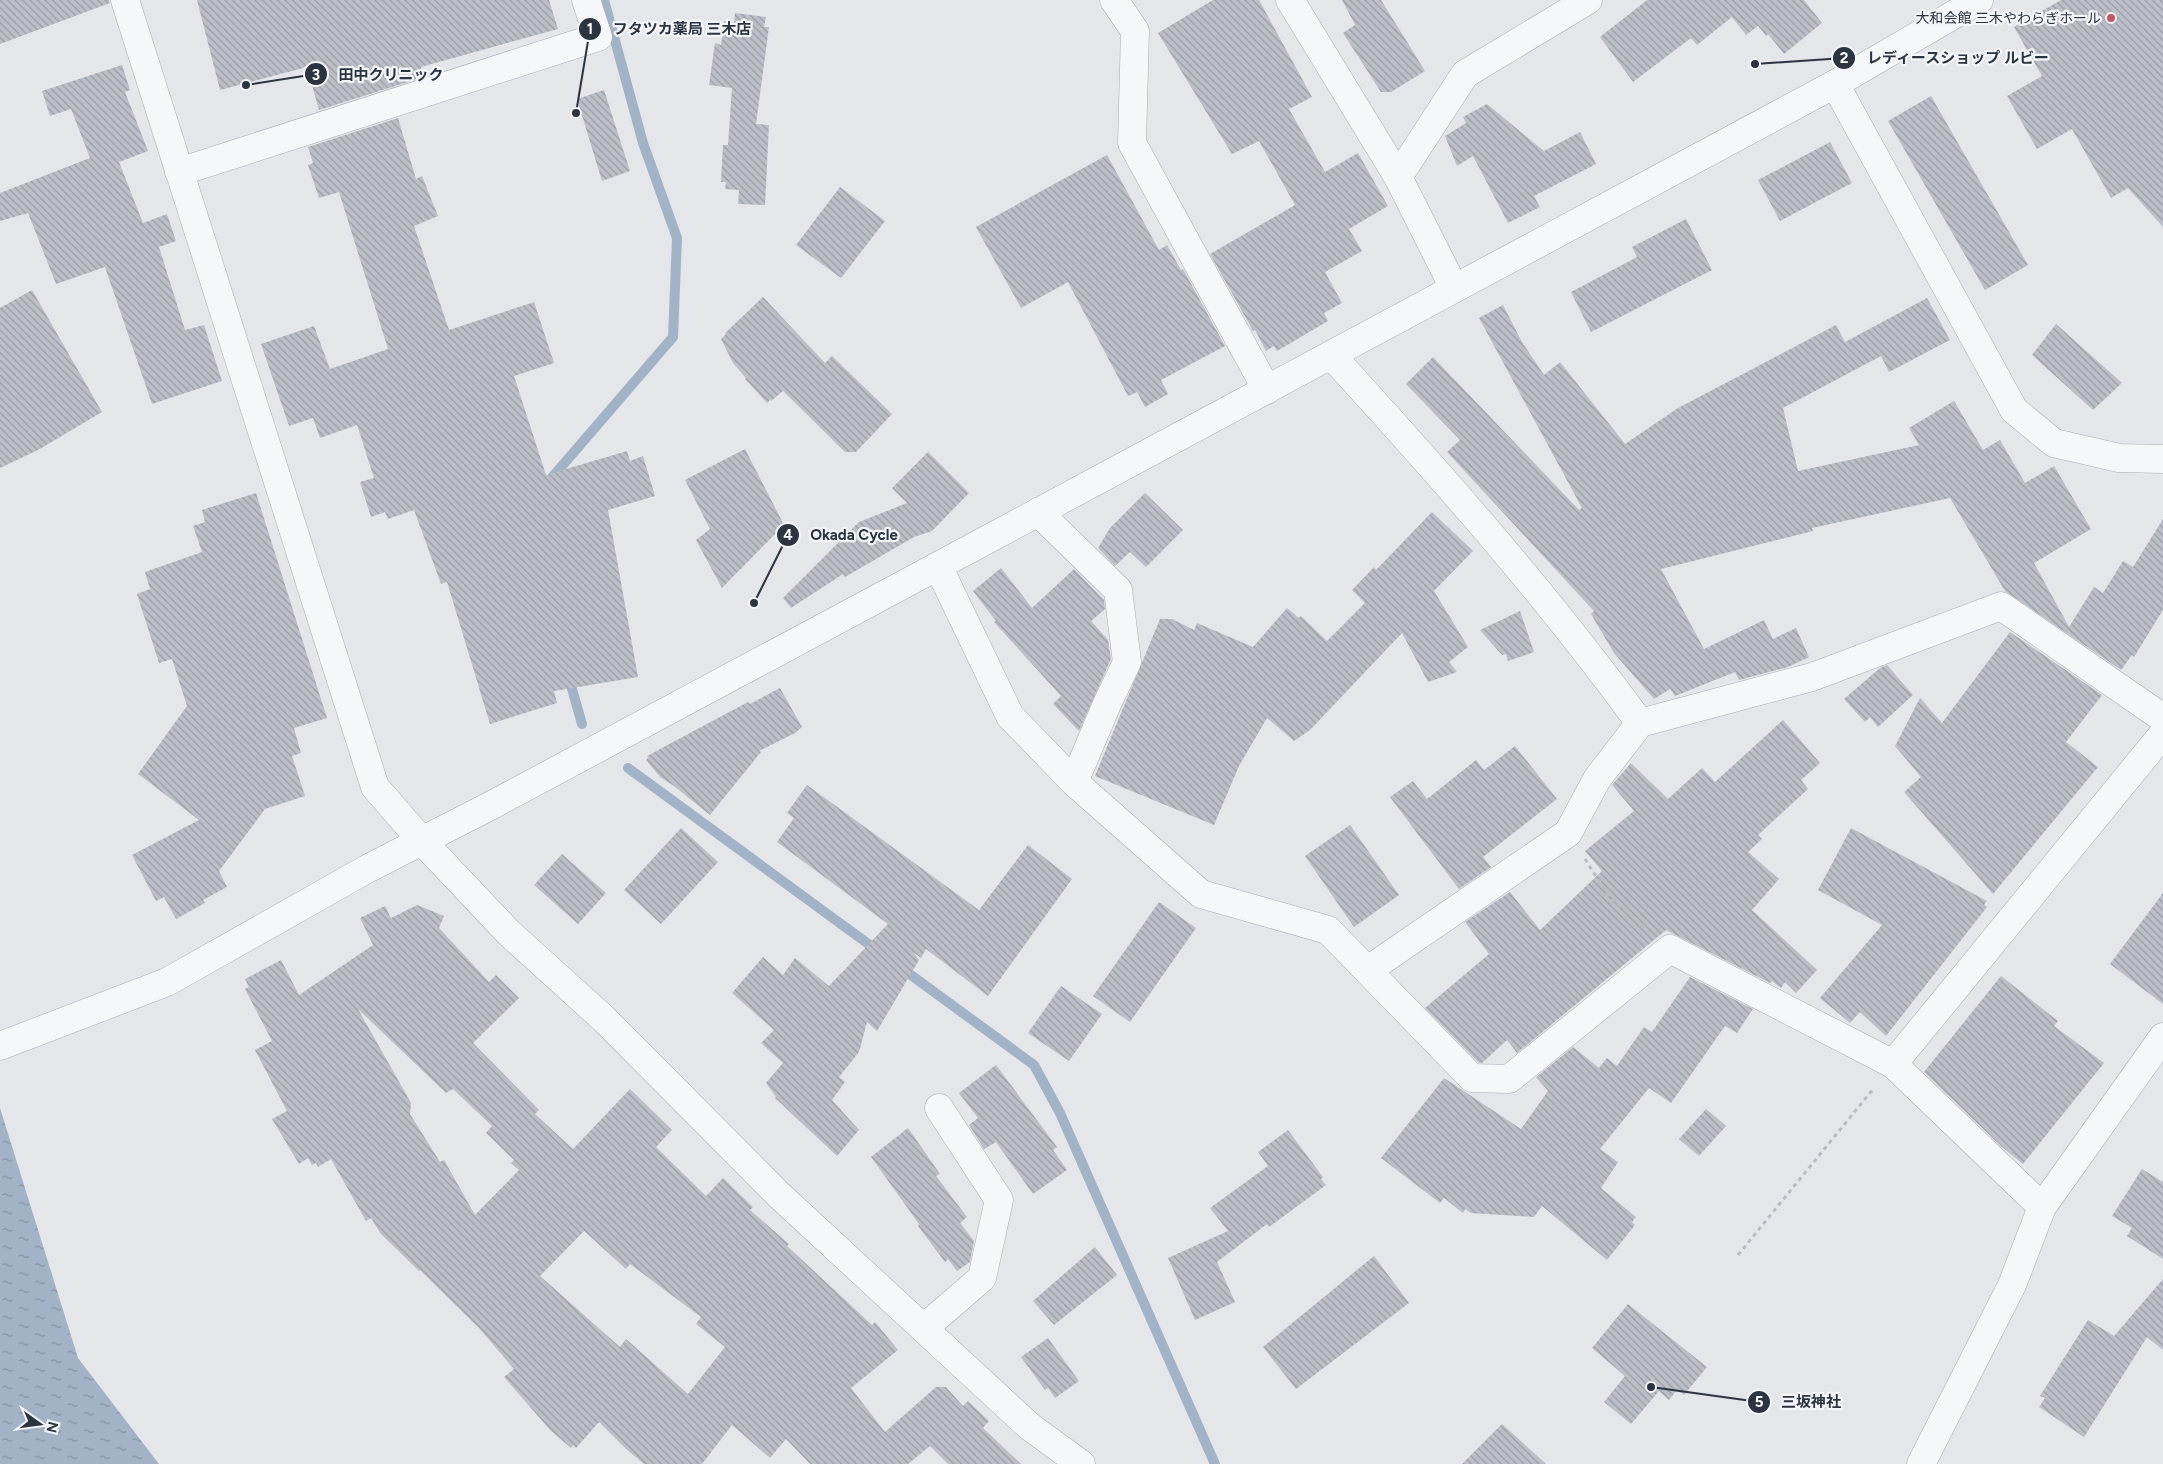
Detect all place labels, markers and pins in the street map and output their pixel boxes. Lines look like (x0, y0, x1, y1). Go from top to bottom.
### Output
place label: 大和会館 三木やわらぎホール (1916, 10, 2101, 27)
marker: 大和会館 三木やわらぎホール (2105, 12, 2117, 24)
callout: フタツカ薬局 三木店 (577, 14, 761, 44)
callout: レディースショップ ルビー (1832, 43, 2060, 73)
callout: 田中クリニック (304, 59, 454, 89)
callout: Okada Cycle (775, 520, 908, 550)
callout: 三坂神社 (1746, 1387, 1851, 1417)

